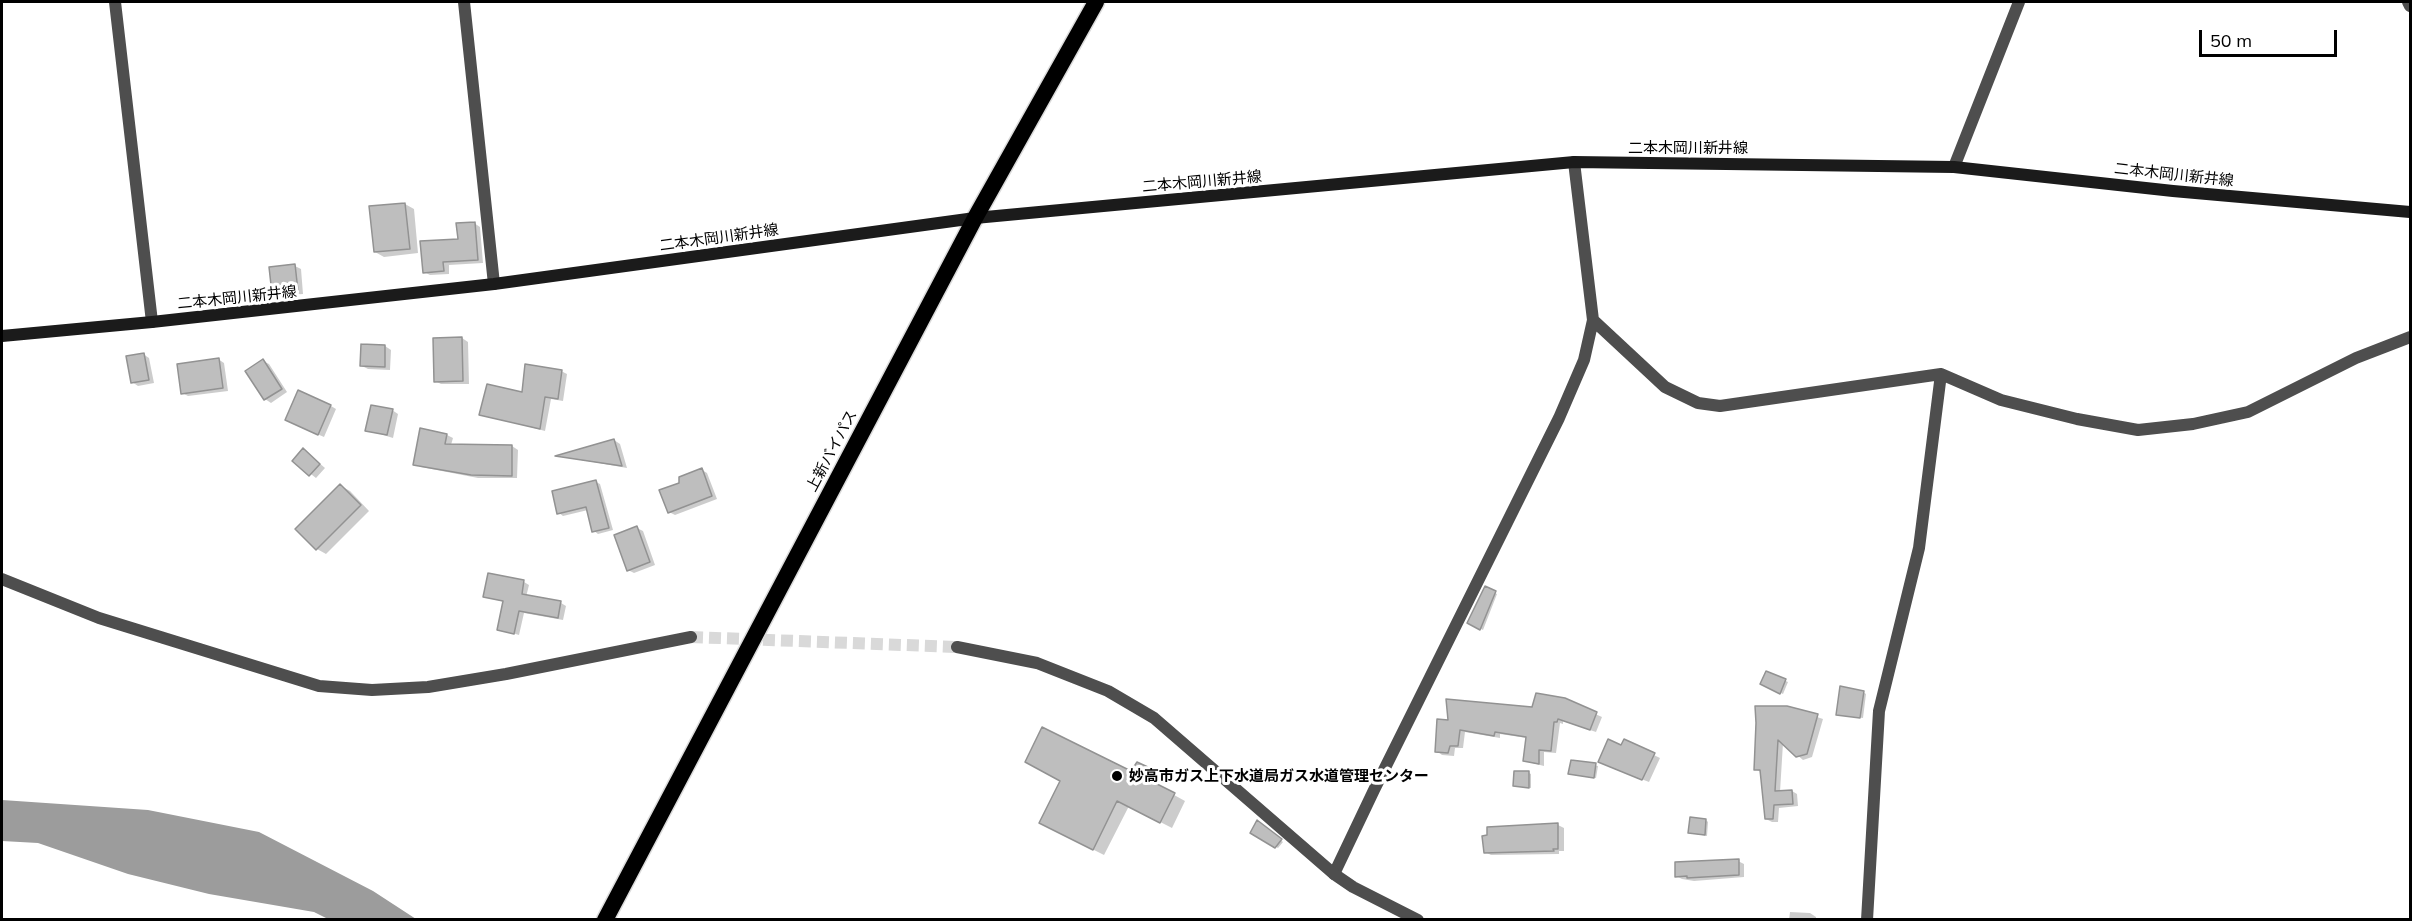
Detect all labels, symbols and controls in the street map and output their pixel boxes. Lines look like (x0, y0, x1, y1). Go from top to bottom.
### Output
scale bar (2202, 18, 2340, 56)
text: 50 m (2210, 29, 2252, 52)
street label: 二本木岡川新井線 (1628, 139, 1748, 157)
street label: 二本木岡川新井線 (2113, 160, 2235, 190)
street label: 二本木岡川新井線 (1141, 168, 1263, 196)
street label: 二本木岡川新井線 (658, 221, 780, 255)
street label: 二本木岡川新井線 (176, 283, 298, 313)
street label: 上新バイパス (803, 407, 861, 495)
place label: 妙高市ガス上下水道局ガス水道管理センター (1129, 767, 1429, 785)
marker: 妙高市ガス上下水道局ガス水道管理センター (1110, 769, 1124, 783)

